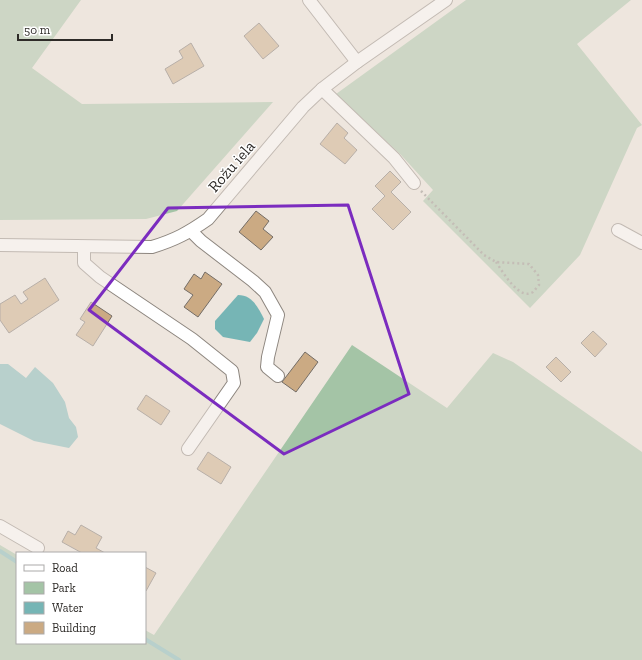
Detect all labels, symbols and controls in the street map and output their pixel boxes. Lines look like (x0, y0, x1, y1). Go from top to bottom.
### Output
scale bar (18, 16, 112, 42)
text: 50 m (24, 23, 51, 37)
street label: Rožu iela (204, 137, 259, 196)
legend (16, 552, 146, 644)
text: Road (52, 561, 78, 575)
text: Park (52, 581, 77, 595)
text: Water (52, 601, 84, 615)
text: Building (52, 621, 96, 635)

